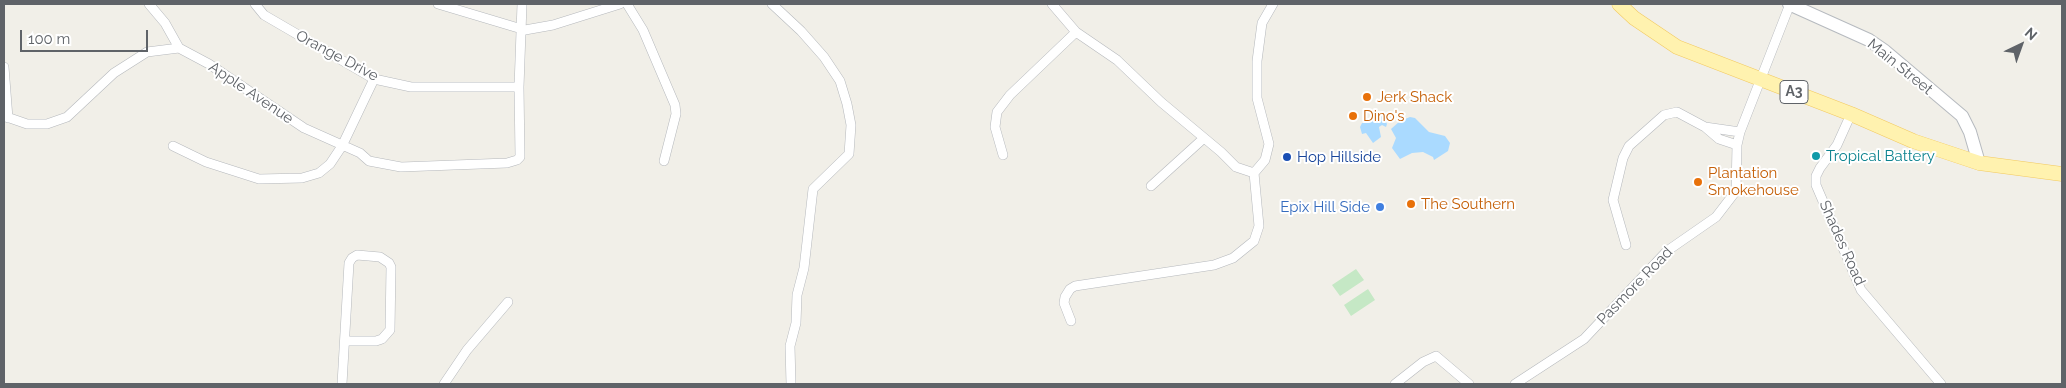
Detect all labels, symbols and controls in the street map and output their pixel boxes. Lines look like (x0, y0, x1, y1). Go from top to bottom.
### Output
scale bar (22, 20, 150, 52)
north arrow (1996, 20, 2046, 70)
text: N (2022, 24, 2040, 43)
street label: Orange Drive (293, 27, 381, 85)
text: 100 m (28, 30, 70, 48)
street label: Main Street (1864, 35, 1936, 99)
street label: Apple Avenue (205, 58, 297, 128)
road number: A3 (1780, 80, 1808, 104)
place label: Jerk Shack (1377, 88, 1452, 106)
marker: Jerk Shack (1361, 91, 1373, 103)
place label: Dino's (1363, 107, 1404, 125)
marker: Dino's (1347, 110, 1359, 122)
place label: Tropical Battery (1826, 147, 1935, 165)
place label: Hop Hillside (1297, 148, 1381, 166)
marker: Tropical Battery (1810, 150, 1822, 162)
marker: Hop Hillside (1281, 151, 1293, 163)
place label: Plantation Smokehouse (1708, 164, 1799, 199)
marker: Plantation Smokehouse (1692, 176, 1704, 188)
place label: The Southern (1421, 195, 1515, 213)
place label: Epix Hill Side (1280, 198, 1370, 216)
marker: The Southern (1405, 198, 1417, 210)
street label: Shades Road (1815, 198, 1869, 288)
marker: Epix Hill Side (1374, 201, 1386, 213)
street label: Pasmore Road (1593, 243, 1677, 329)

